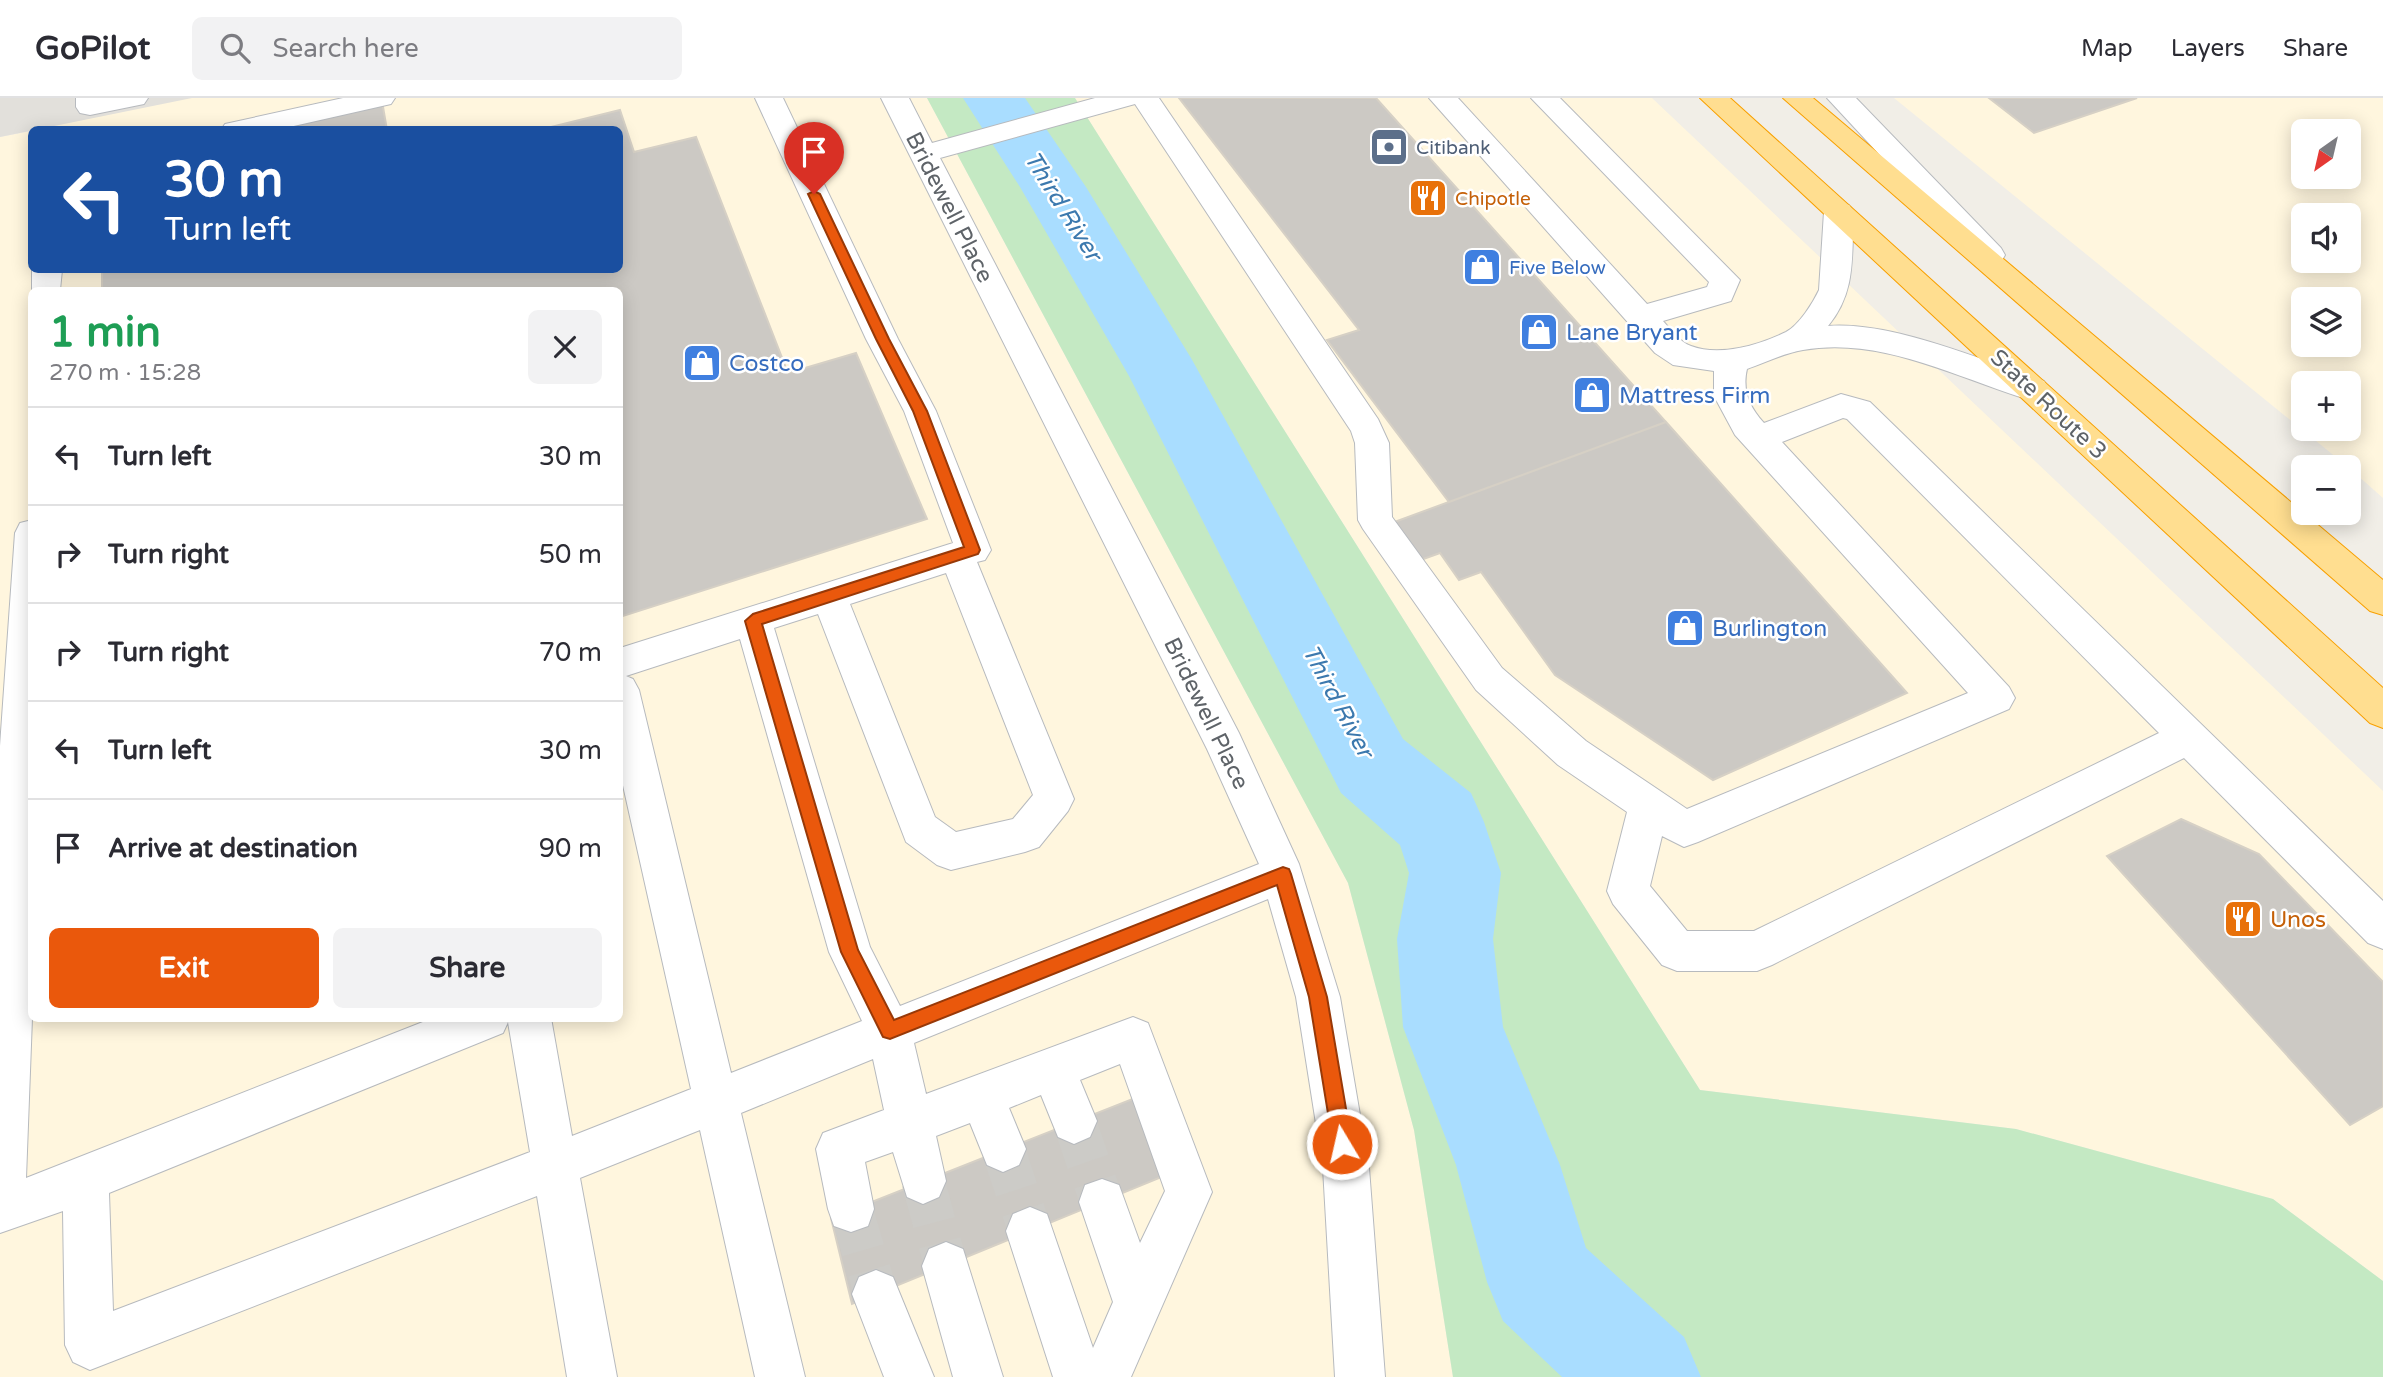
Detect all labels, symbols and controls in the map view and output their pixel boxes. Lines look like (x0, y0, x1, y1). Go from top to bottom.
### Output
search box (192, 17, 682, 80)
text: GoPilot (35, 29, 150, 68)
icon: search (216, 29, 254, 67)
text: Search here (272, 33, 419, 64)
text: Map (2081, 34, 2133, 63)
text: Layers (2171, 34, 2245, 63)
text: Share (2283, 34, 2348, 63)
north arrow (2291, 119, 2361, 189)
map controls (2291, 119, 2361, 525)
pin (784, 122, 844, 194)
bank icon: Citibank (1368, 126, 1410, 168)
street label: Bridewell Place (899, 127, 999, 287)
icon: arrive (795, 133, 833, 171)
place label: Citibank (1416, 137, 1491, 159)
water label: Third River (1018, 146, 1109, 269)
text: 30 m (164, 151, 283, 210)
icon: left (49, 154, 140, 245)
restaurant icon: Chipotle (1407, 177, 1449, 219)
place label: Chipotle (1455, 188, 1531, 210)
button: sound (2291, 203, 2361, 273)
text: Turn left (164, 211, 291, 249)
shop icon: Five Below (1461, 246, 1503, 288)
place label: Five Below (1509, 257, 1606, 279)
button: layers (2291, 287, 2361, 357)
text: 1 min (49, 307, 161, 358)
button: close (528, 310, 602, 384)
shop icon: Lane Bryant (1518, 311, 1560, 353)
place label: Lane Bryant (1566, 319, 1698, 347)
shop icon: Costco (681, 342, 723, 384)
street label: State Route 3 (1984, 344, 2112, 466)
place label: Costco (729, 350, 804, 378)
text: 270 m · 15:28 (49, 359, 201, 387)
button: + (2291, 371, 2361, 441)
shop icon: Mattress Firm (1571, 374, 1613, 416)
place label: Mattress Firm (1619, 382, 1770, 410)
icon: left (49, 437, 87, 475)
text: Turn left (108, 441, 211, 472)
text: 30 m (539, 441, 602, 472)
button: − (2291, 455, 2361, 525)
icon: right (49, 535, 87, 573)
text: Turn right (108, 539, 229, 570)
text: 50 m (539, 539, 602, 570)
shop icon: Burlington (1664, 607, 1706, 649)
place label: Burlington (1712, 615, 1827, 643)
icon: right (49, 633, 87, 671)
street label: Bridewell Place (1157, 633, 1255, 794)
text: Turn right (108, 637, 229, 668)
text: 70 m (539, 637, 602, 668)
water label: Third River (1296, 640, 1381, 765)
icon: left (49, 731, 87, 769)
text: Turn left (108, 735, 211, 766)
text: 30 m (539, 735, 602, 766)
icon: arrive (49, 829, 87, 867)
text: Arrive at destination (108, 833, 358, 864)
text: 90 m (539, 833, 602, 864)
restaurant icon: Unos (2222, 898, 2264, 940)
place label: Unos (2270, 906, 2326, 934)
button: Exit (49, 928, 319, 1008)
button: Share (333, 928, 602, 1008)
position arrow (1305, 1107, 1379, 1181)

